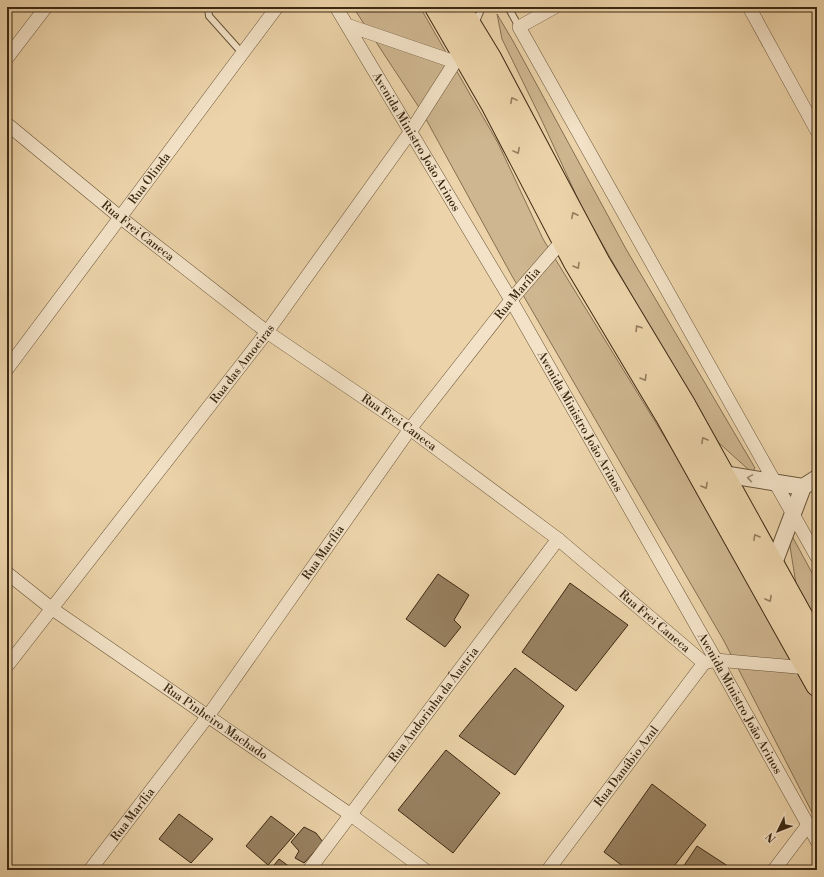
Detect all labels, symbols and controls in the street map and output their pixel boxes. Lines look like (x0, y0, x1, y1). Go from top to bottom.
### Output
street label: Avenida Ministro João Arinos (368, 69, 463, 214)
one-way arrow (510, 97, 517, 104)
one-way arrow (512, 147, 519, 154)
street label: Rua Olinda (126, 149, 174, 207)
street label: Rua Frei Caneca (98, 198, 178, 265)
one-way arrow (571, 212, 578, 219)
one-way arrow (572, 262, 579, 269)
street label: Rua Marília (492, 264, 544, 323)
street label: Rua das Amoeiras (207, 321, 278, 407)
one-way arrow (635, 325, 642, 332)
street label: Avenida Ministro João Arinos (533, 348, 626, 495)
one-way arrow (639, 374, 646, 381)
street label: Rua Frei Caneca (358, 391, 440, 455)
one-way arrow (701, 437, 709, 444)
one-way arrow (747, 474, 754, 483)
one-way arrow (701, 481, 708, 489)
street label: Rua Marília (299, 522, 348, 583)
one-way arrow (754, 534, 761, 541)
street label: Rua Frei Caneca (616, 587, 694, 657)
one-way arrow (764, 595, 772, 602)
street label: Avenida Ministro João Arinos (694, 629, 785, 777)
street label: Rua Andorinha da Áustria (386, 644, 483, 765)
street label: Rua Pinheiro Machado (160, 680, 271, 763)
street label: Rua Danúbio Azul (591, 723, 662, 810)
street label: Rua Marília (108, 784, 159, 844)
north arrow (758, 811, 798, 851)
text: N (763, 829, 780, 845)

